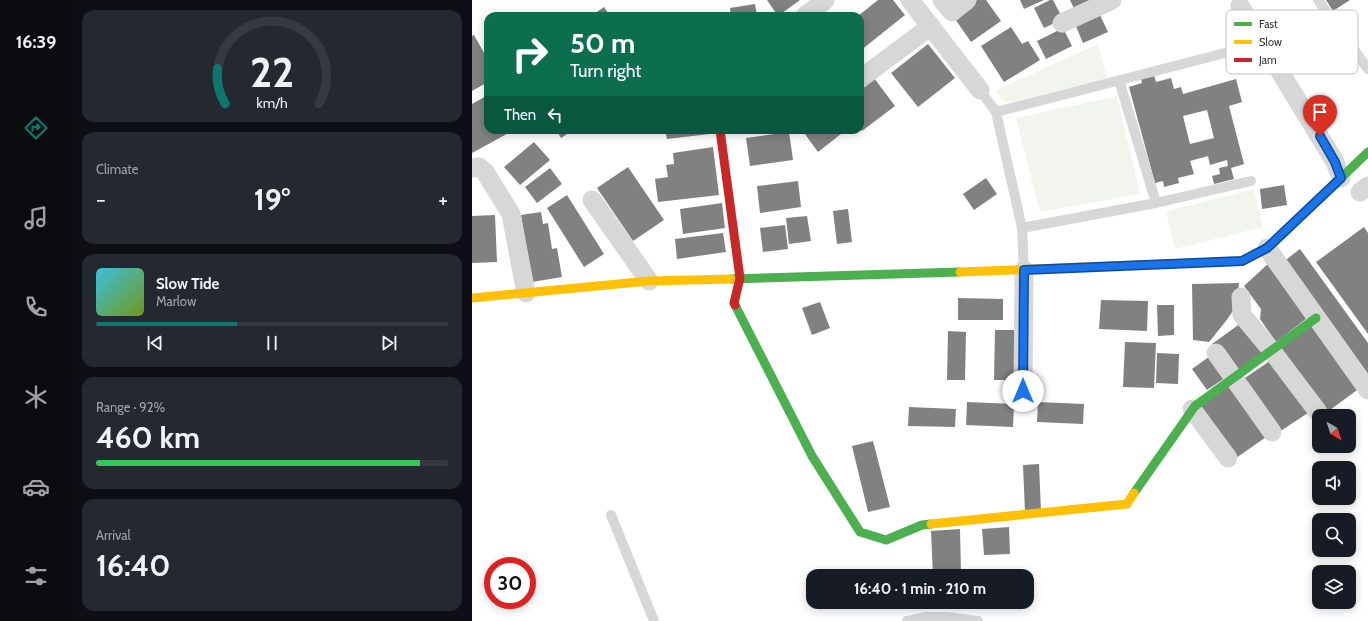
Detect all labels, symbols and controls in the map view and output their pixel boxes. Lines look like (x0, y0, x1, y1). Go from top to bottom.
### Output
legend (1226, 10, 1358, 74)
text: Fast (1259, 17, 1278, 31)
text: 50 m (570, 26, 635, 60)
icon: right (504, 28, 556, 80)
text: 16:39 (16, 31, 56, 53)
text: Slow (1259, 35, 1282, 49)
text: 22 (250, 47, 294, 97)
text: Jam (1258, 53, 1277, 67)
text: Turn right (570, 60, 641, 82)
text: km/h (256, 94, 288, 112)
pin (1303, 95, 1337, 136)
icon: arrive (1309, 101, 1331, 123)
icon: left (544, 104, 566, 126)
text: Then (504, 106, 536, 124)
icon: directions (22, 114, 50, 142)
text: Climate (96, 161, 138, 177)
text: 19° (254, 181, 290, 218)
text: − (96, 186, 106, 213)
text: + (438, 186, 448, 213)
icon: music (22, 204, 50, 232)
text: Slow Tide (156, 275, 219, 293)
icon: phone (22, 293, 50, 321)
text: Marlow (156, 293, 196, 309)
icon: previous (144, 332, 166, 354)
icon: pause (261, 332, 283, 354)
icon: next (378, 332, 400, 354)
position arrow (1002, 370, 1044, 412)
icon: climate (22, 383, 50, 411)
text: Range · 92% (96, 399, 165, 415)
north arrow (1312, 409, 1356, 453)
map controls (1312, 409, 1356, 609)
text: 460 km (96, 419, 200, 456)
button: sound (1312, 461, 1356, 505)
icon: car (22, 473, 50, 501)
button: search (1312, 513, 1356, 557)
text: Arrival (96, 527, 131, 543)
text: 16:40 (96, 547, 170, 584)
speed limit sign: 30 (484, 557, 536, 609)
icon: filters (22, 562, 50, 590)
button: layers (1312, 565, 1356, 609)
text: 16:40 · 1 min · 210 m (854, 580, 986, 598)

